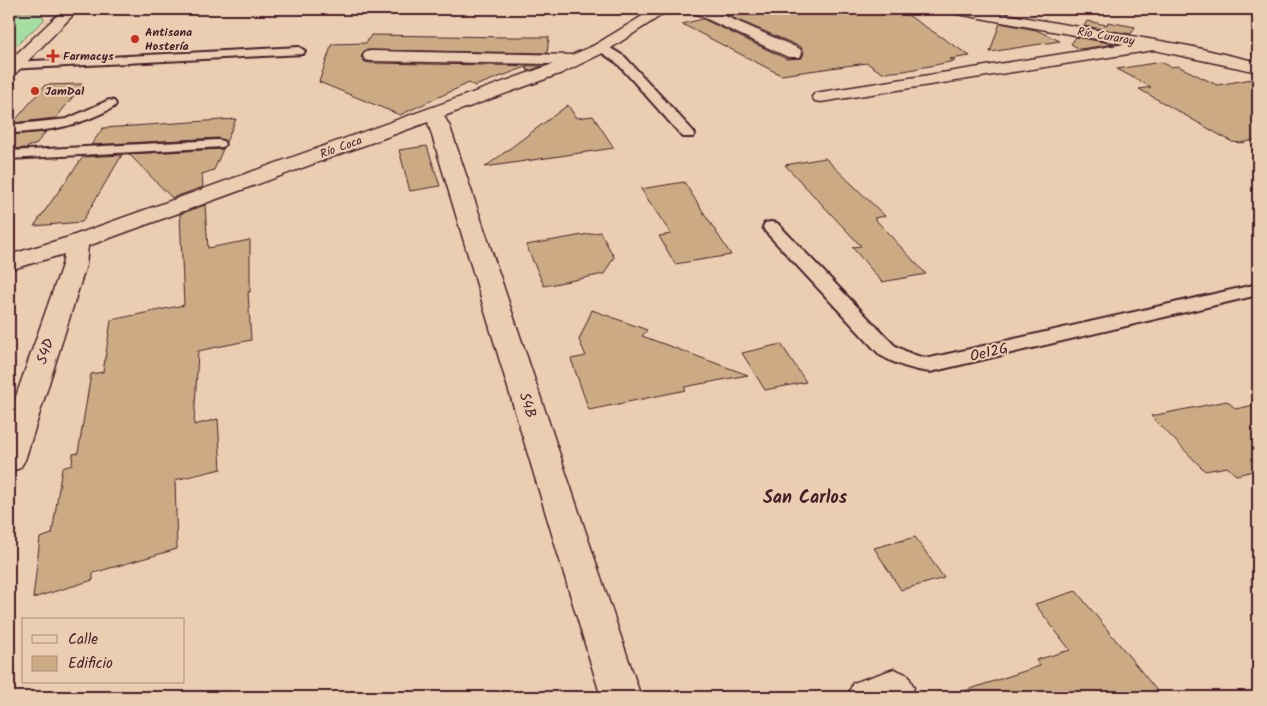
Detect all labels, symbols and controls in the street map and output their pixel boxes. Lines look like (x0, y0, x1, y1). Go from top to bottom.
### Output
street label: Río Curaray (1076, 22, 1136, 51)
place label: Antisana Hostería (145, 23, 192, 56)
marker: Antisana Hostería (129, 33, 141, 45)
place label: Farmacys (63, 47, 114, 66)
marker: Farmacys (47, 50, 59, 62)
place label: JamDal (45, 82, 85, 101)
marker: JamDal (29, 85, 41, 97)
street label: Río Coca (317, 131, 365, 164)
street label: S4D (30, 335, 62, 367)
street label: Oe12G (968, 337, 1011, 369)
street label: S4B (512, 389, 542, 421)
district label: San Carlos (763, 484, 848, 513)
legend (22, 618, 185, 684)
text: Calle (68, 628, 98, 652)
text: Edificio (68, 652, 113, 676)

